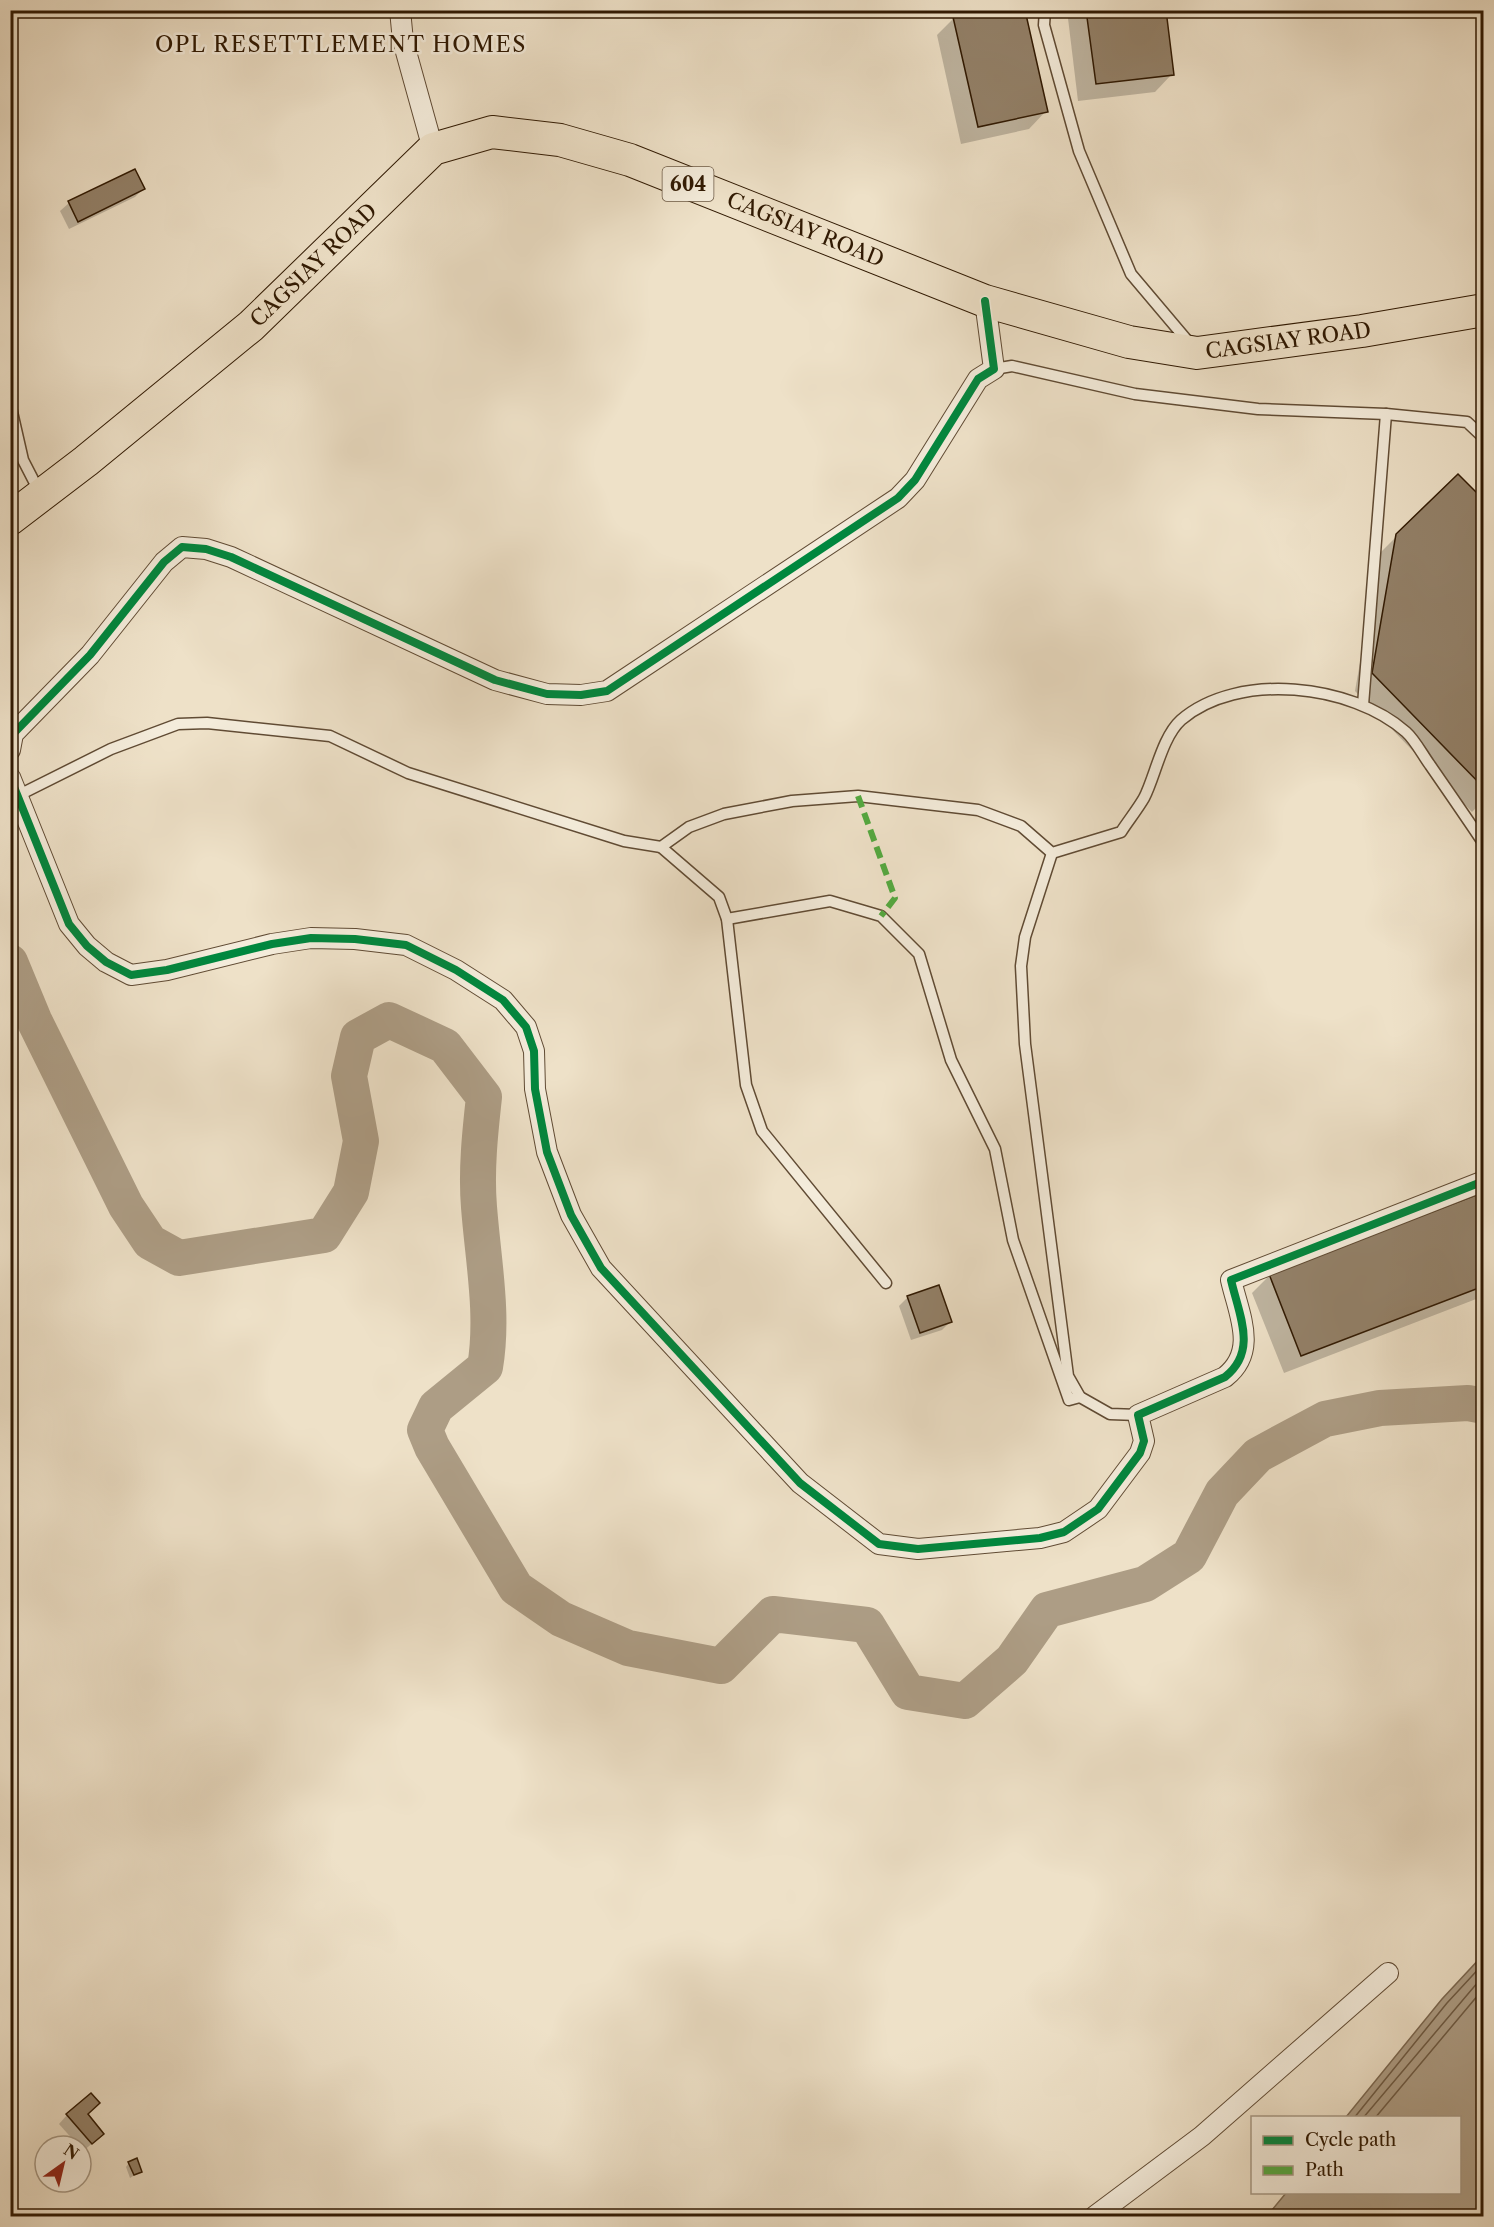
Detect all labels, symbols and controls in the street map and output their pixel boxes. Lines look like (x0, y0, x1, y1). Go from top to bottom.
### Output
district label: OPL RESETTLEMENT HOMES (155, 31, 527, 58)
road number: 604 (662, 167, 714, 201)
street label: CAGSIAY ROAD (723, 187, 888, 272)
street label: CAGSIAY ROAD (245, 198, 382, 332)
street label: CAGSIAY ROAD (1204, 317, 1373, 364)
legend (1251, 2116, 1461, 2194)
text: Cycle path (1305, 2129, 1396, 2151)
north arrow (33, 2134, 93, 2194)
text: N (60, 2139, 83, 2164)
text: Path (1305, 2159, 1344, 2181)

